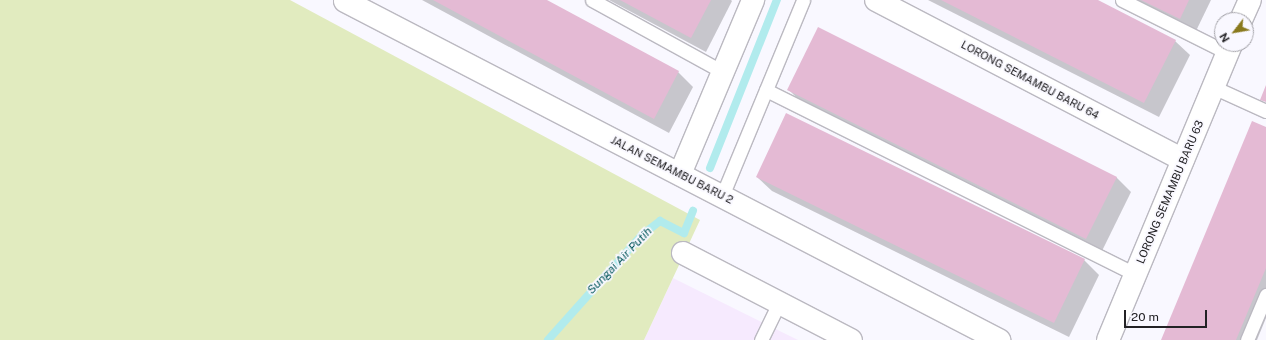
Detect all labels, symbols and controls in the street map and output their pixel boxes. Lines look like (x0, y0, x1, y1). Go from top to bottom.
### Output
north arrow (1214, 12, 1254, 52)
text: N (1217, 31, 1232, 44)
street label: LORONG SEMAMBU BARU 64 (959, 38, 1101, 122)
street label: LORONG SEMAMBU BARU 63 (1134, 118, 1206, 266)
street label: JALAN SEMAMBU BARU 2 (609, 133, 735, 207)
water label: Sungai Air Putih (584, 224, 656, 298)
scale bar (1126, 302, 1209, 328)
text: 20 m (1131, 310, 1159, 324)

